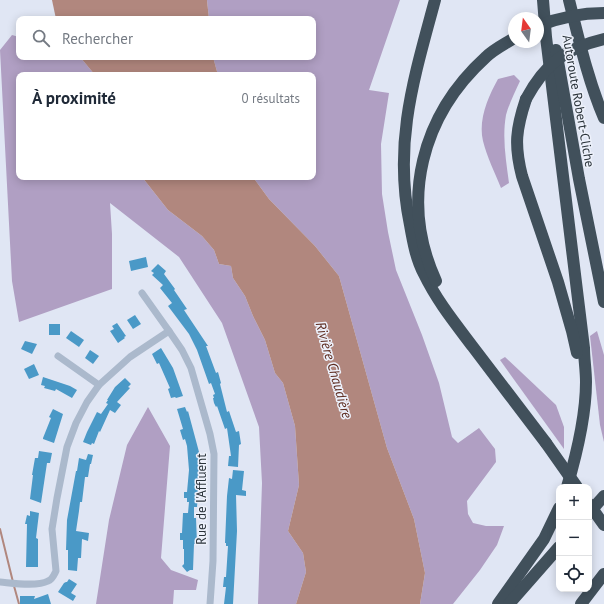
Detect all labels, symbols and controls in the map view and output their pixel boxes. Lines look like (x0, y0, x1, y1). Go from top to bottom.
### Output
north arrow (508, 12, 544, 48)
search box (16, 16, 316, 60)
icon: search (30, 27, 52, 49)
text: Rechercher (62, 29, 133, 48)
street label: Autoroute Robert-Cliche (558, 34, 599, 169)
text: À proximité (32, 87, 116, 109)
text: 0 résultats (241, 90, 300, 107)
water label: Rivière Chaudière (312, 320, 357, 421)
street label: Rue de l'Affluent (193, 453, 210, 545)
map controls (556, 484, 592, 592)
button: + (556, 484, 592, 520)
button: − (556, 520, 592, 556)
button: locate (556, 556, 592, 592)

